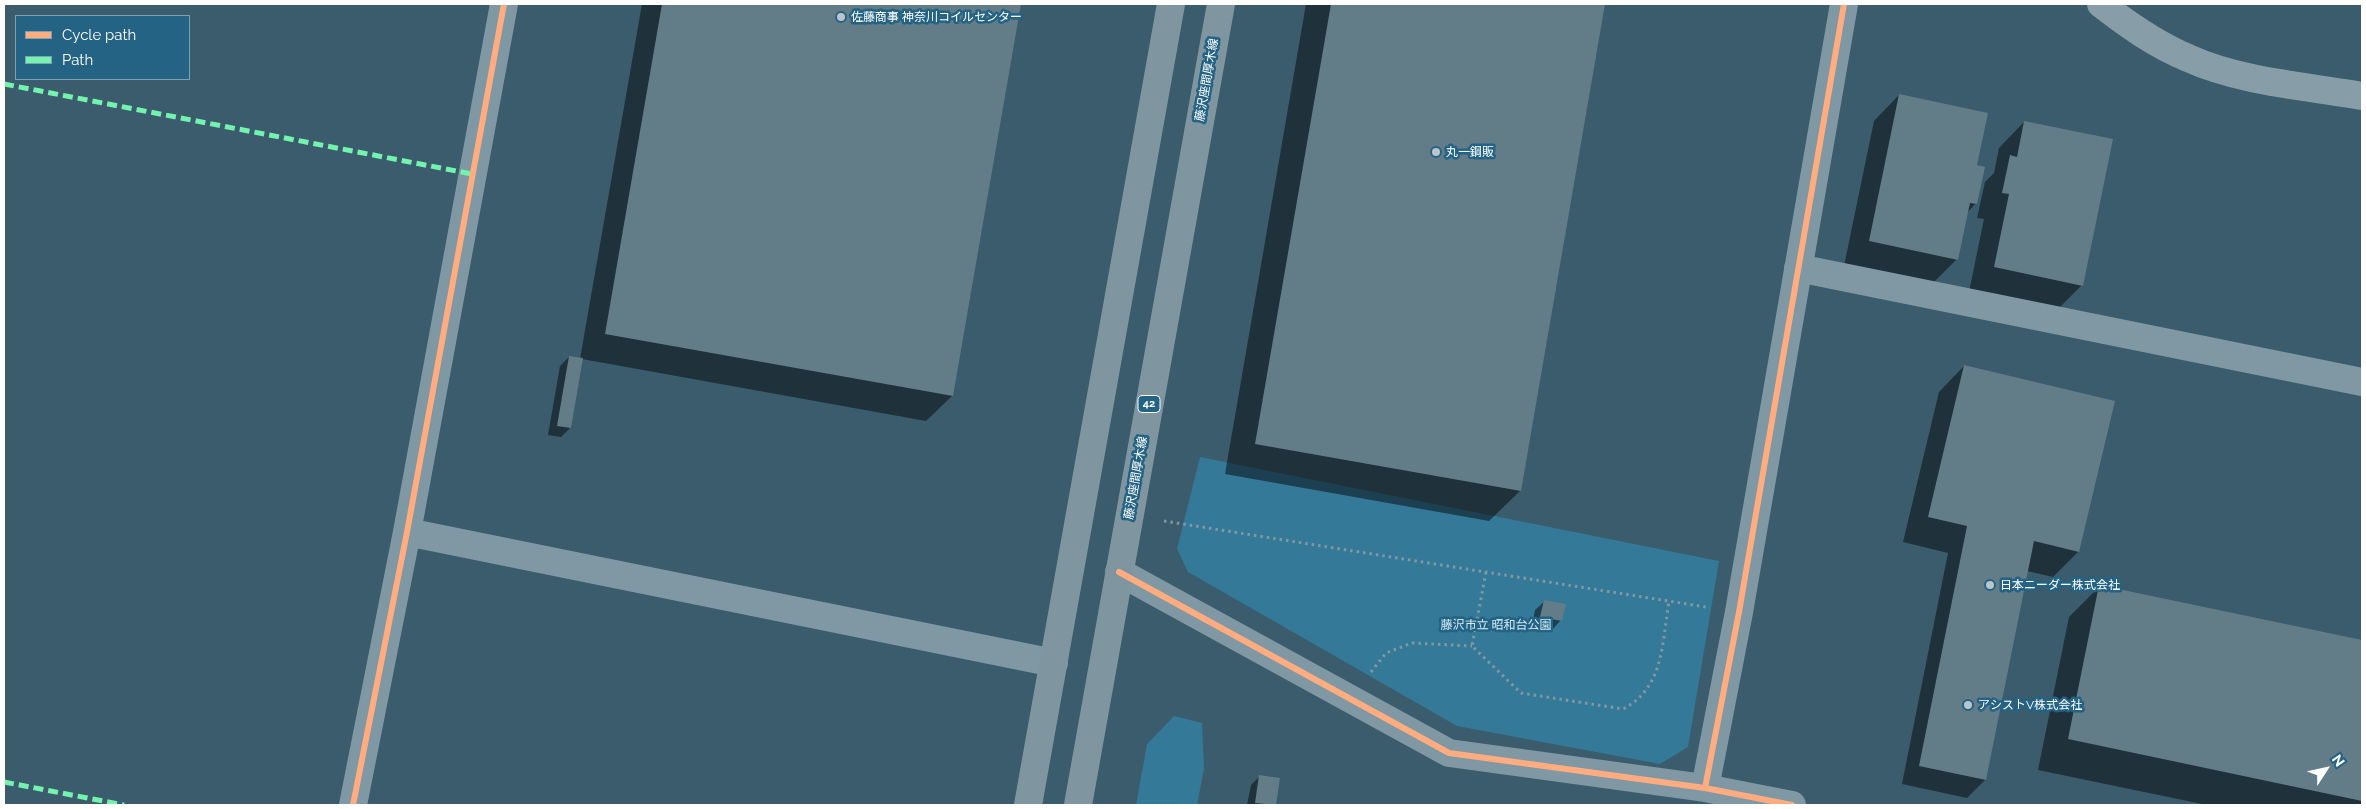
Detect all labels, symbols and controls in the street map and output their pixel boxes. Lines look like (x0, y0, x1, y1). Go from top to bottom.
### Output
place label: 佐藤商事 神奈川コイルセンター (851, 10, 1022, 24)
marker: 佐藤商事 神奈川コイルセンター (835, 11, 847, 23)
legend (15, 15, 190, 80)
text: Cycle path (62, 26, 136, 44)
street label: 藤沢座間厚木線 (1193, 37, 1221, 123)
text: Path (62, 51, 93, 69)
place label: 丸一鋼販 (1446, 145, 1494, 159)
marker: 丸一鋼販 (1430, 146, 1442, 158)
road number: 42 (1138, 396, 1160, 412)
street label: 藤沢座間厚木線 (1122, 435, 1150, 521)
place label: 日本ニーダー株式会社 (2000, 578, 2120, 592)
marker: 日本ニーダー株式会社 (1984, 579, 1996, 591)
park label: 藤沢市立 昭和台公園 (1440, 618, 1552, 632)
place label: アシストV株式会社 (1978, 698, 2082, 712)
marker: アシストV株式会社 (1962, 699, 1974, 711)
north arrow (2301, 744, 2351, 794)
text: N (2329, 751, 2348, 769)

